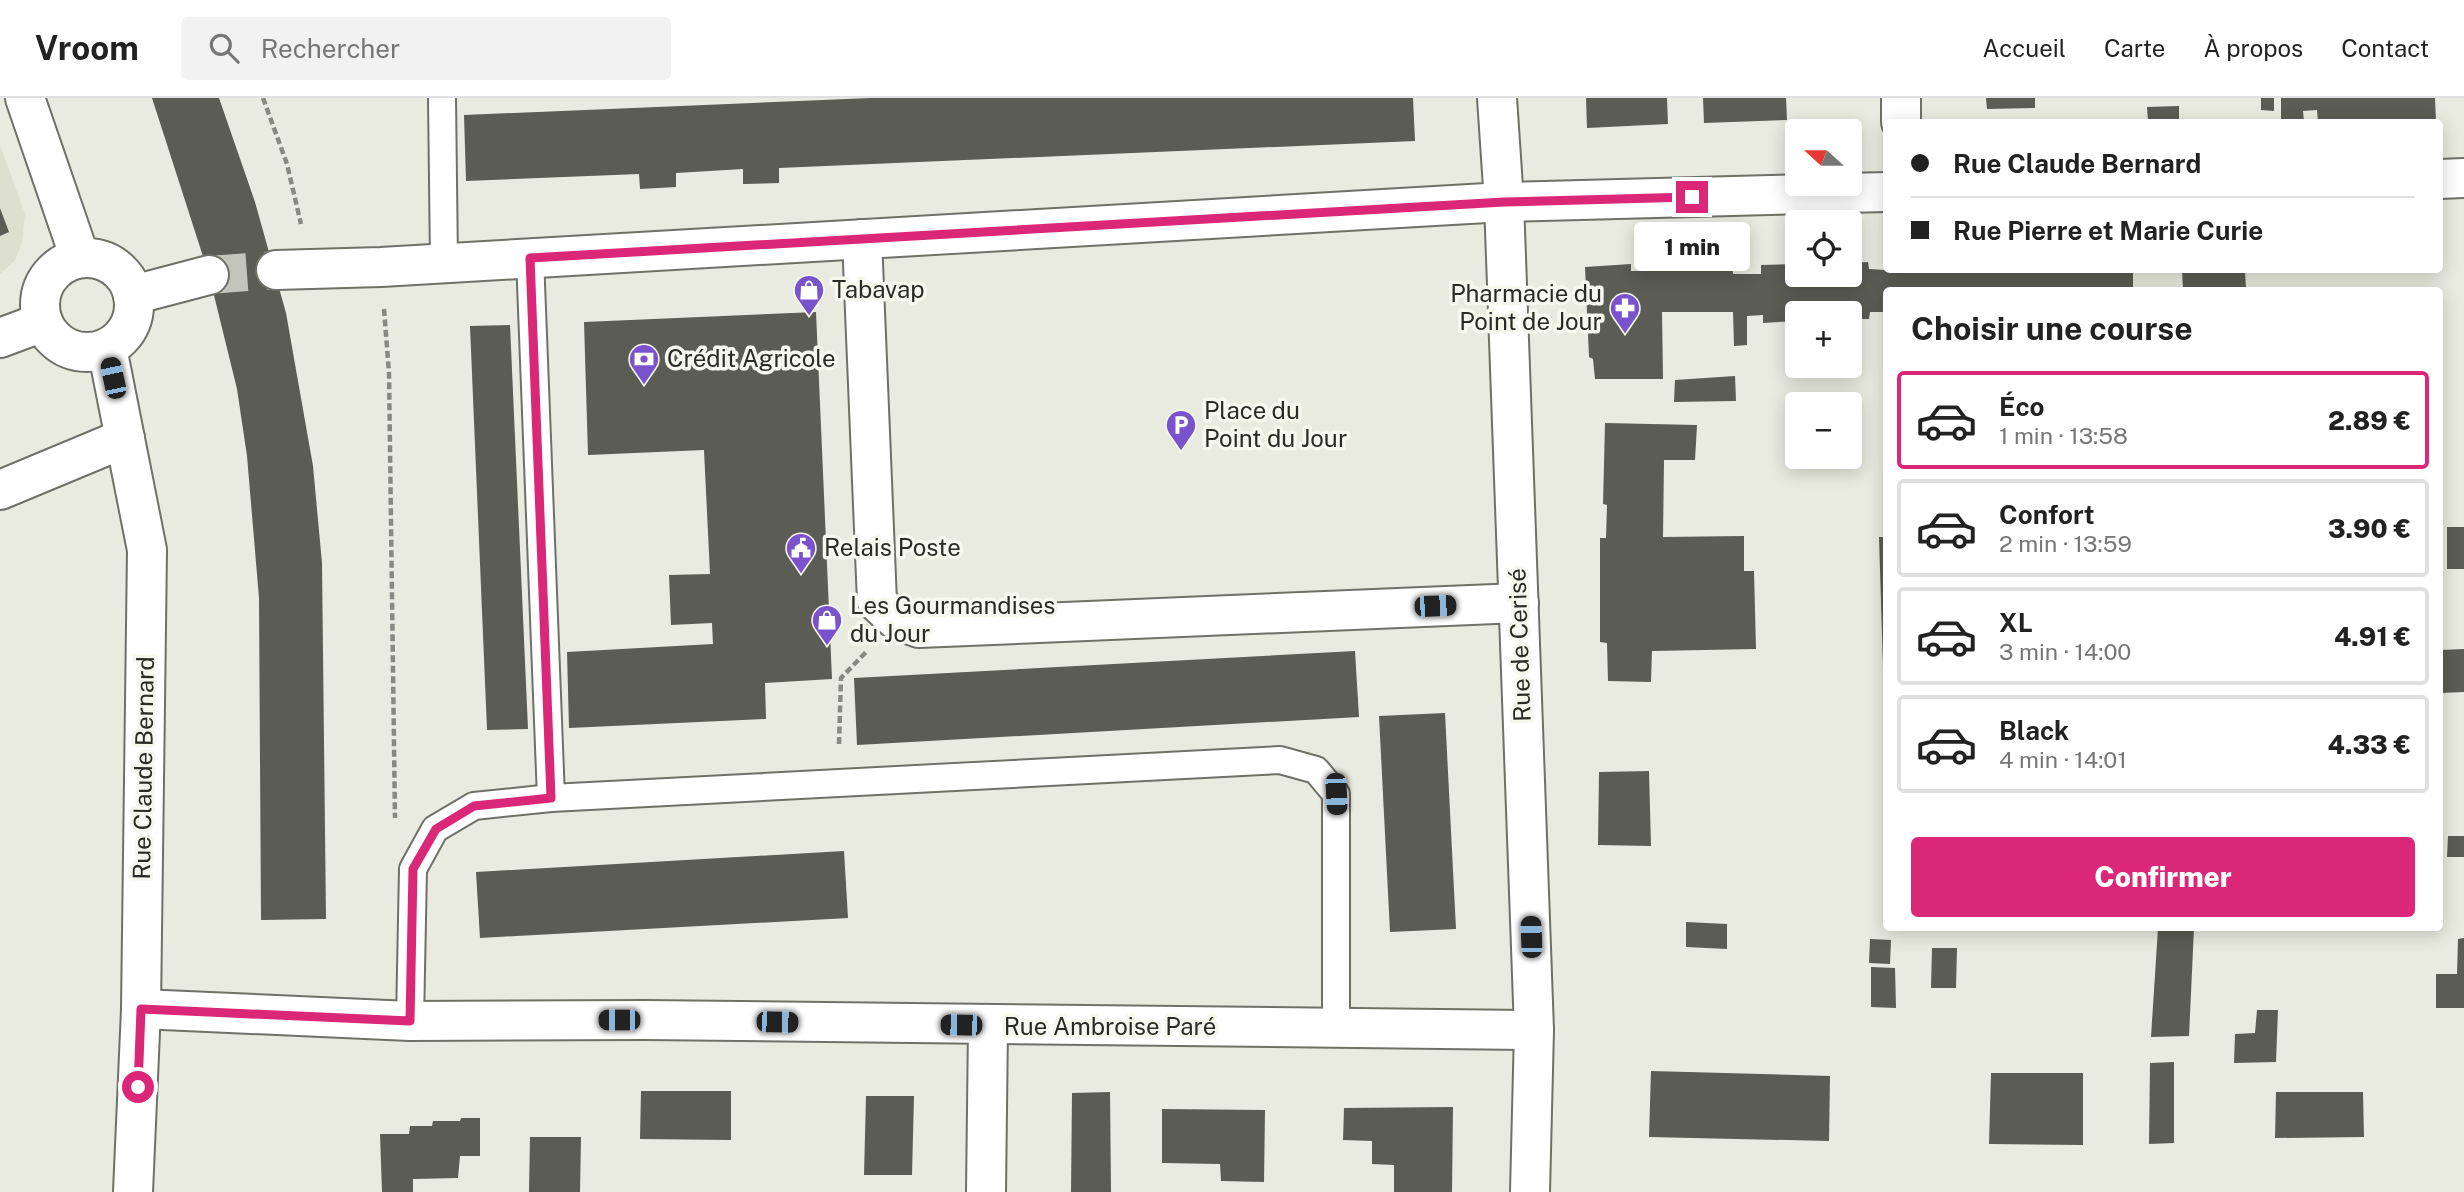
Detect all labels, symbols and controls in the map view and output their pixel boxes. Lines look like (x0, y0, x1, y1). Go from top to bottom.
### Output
search box (181, 17, 671, 80)
text: Vroom (35, 29, 139, 67)
icon: search (205, 29, 243, 67)
text: Rechercher (261, 33, 400, 64)
text: Accueil (1983, 34, 2066, 62)
text: Carte (2104, 34, 2165, 62)
text: À propos (2203, 34, 2303, 62)
text: Contact (2341, 34, 2429, 62)
north arrow (1785, 119, 1862, 196)
map controls (1785, 119, 1862, 469)
text: Rue Claude Bernard (1953, 148, 2201, 179)
route end (1676, 181, 1708, 213)
button: locate (1785, 210, 1862, 287)
text: Rue Pierre et Marie Curie (1953, 215, 2263, 246)
callout: 1 min (1634, 222, 1750, 270)
text: 1 min (1664, 233, 1720, 260)
shop icon: Tabavap (792, 273, 826, 317)
place label: Tabavap (832, 275, 925, 303)
place label: Pharmacie du Point de Jour (1450, 279, 1602, 335)
pharmacy icon: Pharmacie du Point de Jour (1608, 291, 1642, 335)
button: + (1785, 301, 1862, 378)
text: Choisir une course (1911, 310, 2193, 347)
bank icon: Crédit Agricole (627, 342, 661, 386)
place label: Crédit Agricole (667, 344, 836, 372)
car (99, 355, 128, 401)
icon: car (1915, 389, 1978, 452)
text: Éco (1999, 391, 2045, 422)
button: − (1785, 392, 1862, 469)
place label: Place du Point du Jour (1204, 396, 1347, 452)
text: 2.89 € (2328, 405, 2411, 436)
parking icon: Place du Point du Jour (1164, 408, 1198, 452)
text: 1 min · 13:58 (1999, 422, 2128, 449)
icon: car (1915, 497, 1978, 560)
text: Confort (1999, 499, 2095, 530)
text: 3.90 € (2328, 513, 2411, 544)
text: 2 min · 13:59 (1999, 530, 2132, 557)
public building icon: Relais Poste (784, 531, 818, 575)
place label: Relais Poste (824, 533, 961, 561)
street label: Rue de Cerisé (1502, 568, 1536, 722)
place label: Les Gourmandises du Jour (850, 591, 1055, 647)
car (1414, 595, 1457, 617)
shop icon: Les Gourmandises du Jour (810, 603, 844, 647)
icon: car (1915, 605, 1978, 668)
text: XL (1999, 607, 2033, 638)
text: 4.91 € (2334, 621, 2411, 652)
text: 3 min · 14:00 (1999, 638, 2131, 665)
street label: Rue Claude Bernard (127, 656, 159, 880)
icon: car (1915, 713, 1978, 776)
text: Black (1999, 715, 2069, 746)
text: 4.33 € (2327, 729, 2411, 760)
text: 4 min · 14:01 (1999, 746, 2127, 773)
car (1325, 772, 1348, 816)
button: Confirmer (1911, 837, 2415, 917)
car (1520, 916, 1543, 958)
car (599, 1010, 641, 1031)
car (756, 1011, 799, 1033)
street label: Rue Ambroise Paré (1004, 1012, 1216, 1040)
car (940, 1014, 983, 1036)
route start (122, 1071, 154, 1103)

